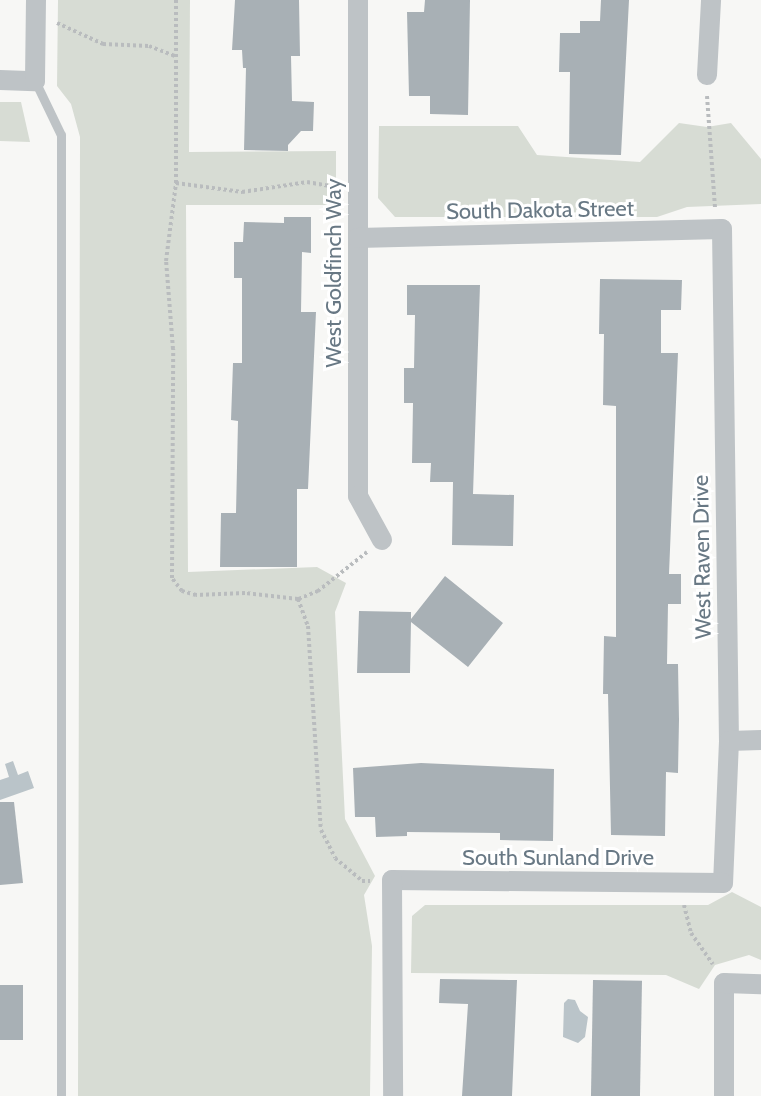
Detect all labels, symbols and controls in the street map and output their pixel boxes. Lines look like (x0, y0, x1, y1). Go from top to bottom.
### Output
street label: West Goldfinch Way (321, 178, 347, 368)
street label: South Dakota Street (446, 195, 634, 225)
street label: West Raven Drive (687, 475, 717, 639)
street label: South Sunland Drive (462, 845, 654, 871)

